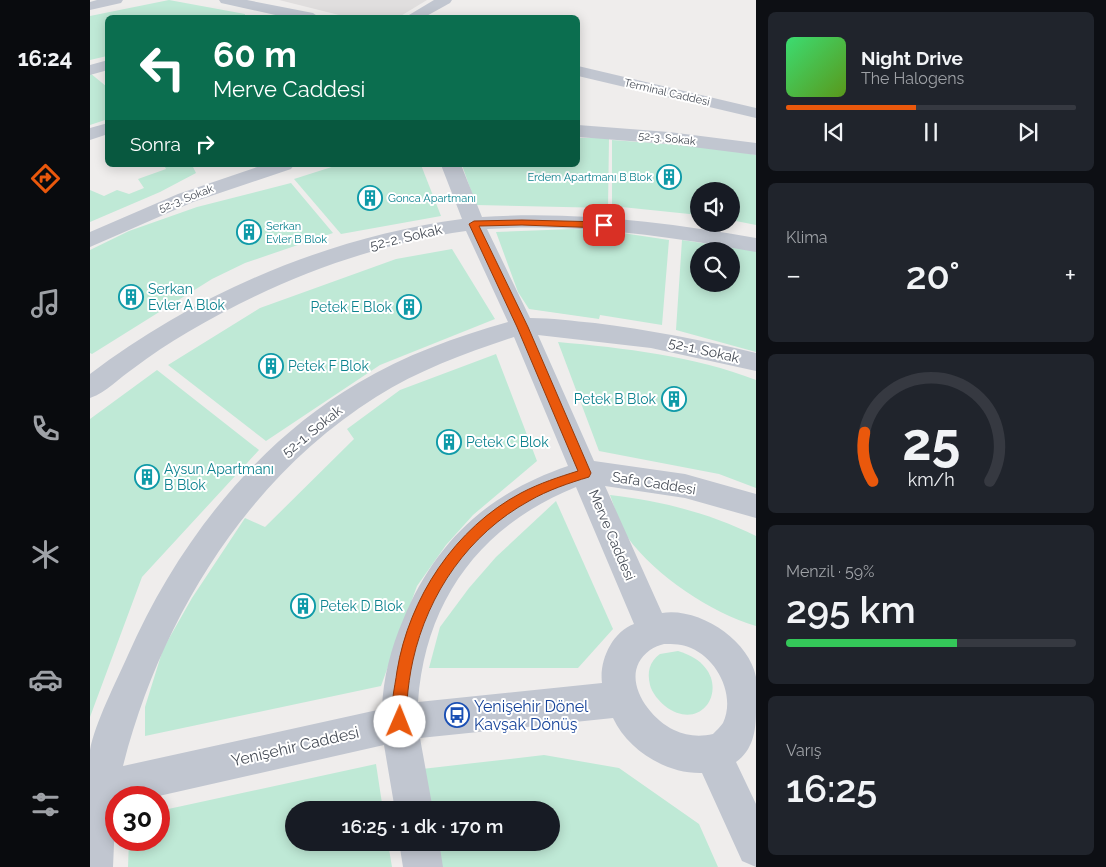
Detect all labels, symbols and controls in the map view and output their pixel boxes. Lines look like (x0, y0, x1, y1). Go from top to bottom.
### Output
text: 60 m (213, 34, 297, 75)
icon: left (130, 35, 195, 100)
text: 16:24 (18, 45, 72, 71)
text: Night Drive (861, 47, 963, 69)
text: The Halogens (861, 69, 964, 88)
text: Merve Caddesi (213, 76, 365, 102)
street label: Terminal Caddesi (623, 76, 711, 109)
icon: previous (820, 118, 848, 146)
icon: pause (917, 118, 945, 146)
icon: next (1014, 118, 1042, 146)
street label: 52-3. Sokak (638, 129, 696, 148)
icon: right (191, 130, 219, 158)
text: Sonra (130, 133, 181, 155)
icon: directions (28, 161, 63, 196)
building icon: Erdem Apartmanı B Blok (656, 164, 682, 190)
place label: Erdem Apartmanı B Blok (527, 171, 652, 184)
street label: 52-3. Sokak (157, 182, 216, 215)
map controls (690, 182, 740, 292)
button: sound (690, 182, 740, 232)
building icon: Gonca Apartmanı (357, 185, 383, 211)
place label: Gonca Apartmanı (388, 192, 476, 205)
pin (583, 204, 625, 246)
icon: arrive (590, 211, 618, 239)
building icon: Serkan Evler B Blok (236, 219, 262, 245)
place label: Serkan Evler B Blok (266, 220, 327, 246)
street label: 52-2. Sokak (368, 221, 444, 253)
text: Klima (786, 228, 828, 247)
button: search (690, 242, 740, 292)
text: 20° (906, 253, 960, 298)
text: − (786, 259, 801, 292)
text: + (1064, 259, 1076, 292)
place label: Serkan Evler A Blok (148, 281, 226, 313)
building icon: Serkan Evler A Blok (118, 284, 144, 310)
icon: music (28, 286, 63, 321)
building icon: Petek E Blok (396, 294, 422, 320)
place label: Petek E Blok (311, 299, 393, 315)
street label: 52-1. Sokak (667, 334, 742, 366)
building icon: Petek F Blok (258, 353, 284, 379)
place label: Petek F Blok (288, 358, 369, 374)
building icon: Petek B Blok (661, 386, 687, 412)
place label: Petek B Blok (574, 391, 657, 407)
street label: 52-1. Sokak (279, 402, 346, 460)
icon: phone (28, 411, 63, 446)
text: 25 (902, 411, 960, 472)
building icon: Petek C Blok (436, 429, 462, 455)
place label: Petek C Blok (466, 434, 549, 450)
place label: Aysun Apartmanı B Blok (164, 461, 274, 493)
building icon: Aysun Apartmanı B Blok (134, 464, 160, 490)
street label: Safa Caddesi (611, 468, 697, 498)
text: km/h (907, 469, 955, 490)
street label: Merve Caddesi (586, 487, 638, 583)
icon: climate (28, 537, 63, 572)
text: Menzil · 59% (786, 562, 875, 581)
text: 295 km (786, 587, 916, 632)
building icon: Petek D Blok (290, 593, 316, 619)
place label: Petek D Blok (320, 598, 404, 614)
icon: car (28, 662, 63, 697)
position arrow (373, 695, 425, 747)
place label: Yenişehir Dönel Kavşak Dönüş (474, 697, 589, 734)
bus stop icon: Yenişehir Dönel Kavşak Dönüş (444, 702, 470, 728)
street label: Yenişehir Caddesi (229, 723, 361, 770)
text: Varış (786, 741, 822, 760)
text: 16:25 (786, 766, 877, 811)
speed limit sign: 30 (105, 786, 170, 851)
icon: filters (28, 787, 63, 822)
text: 16:25 · 1 dk · 170 m (342, 815, 503, 837)

